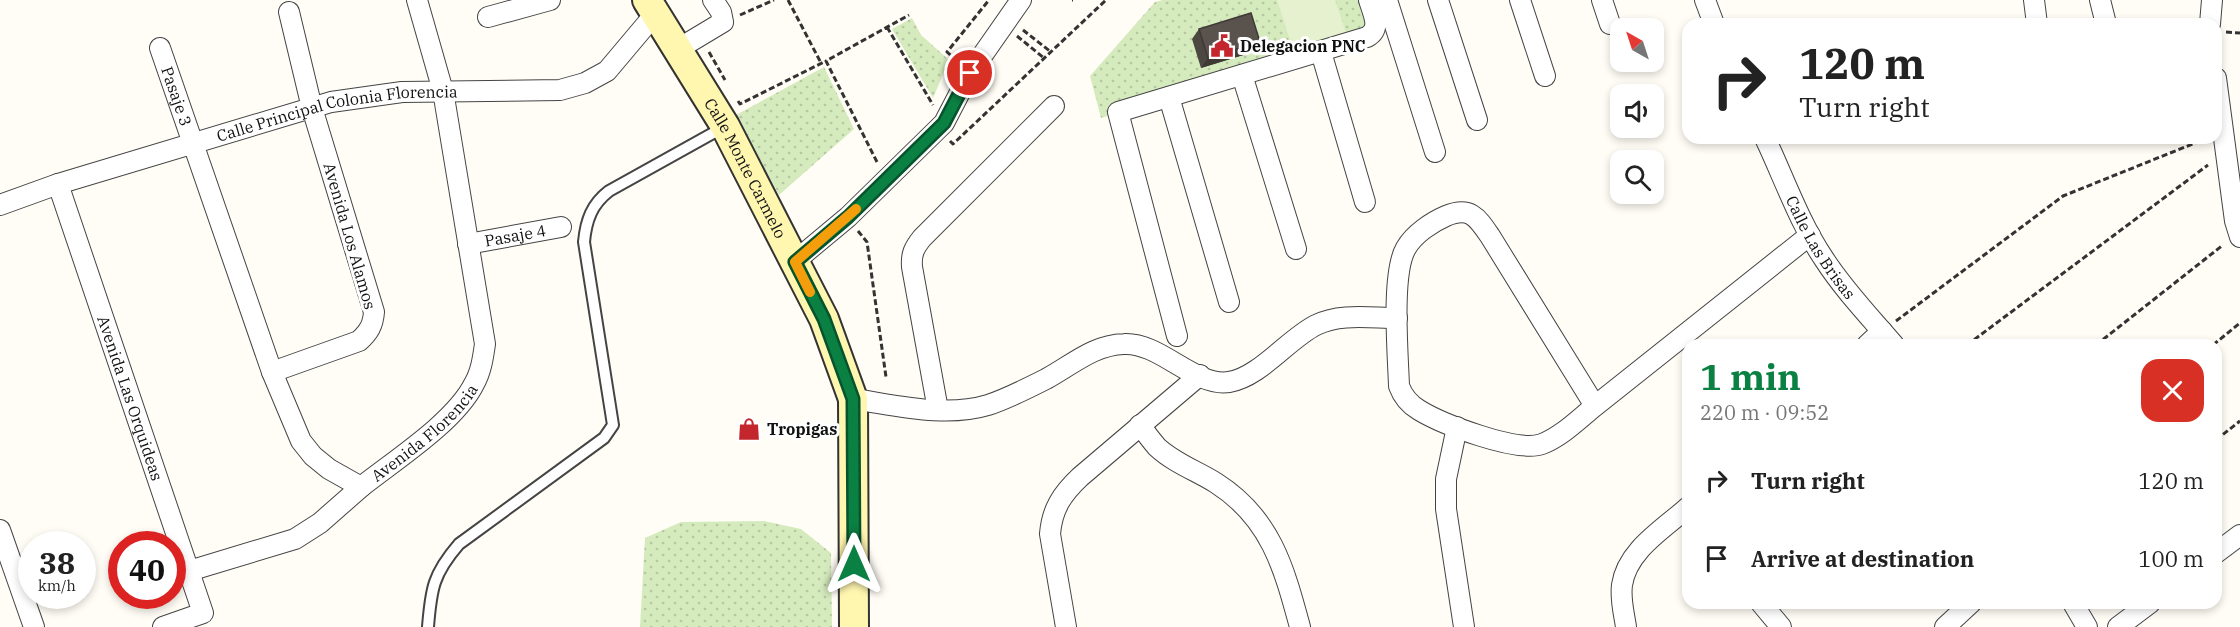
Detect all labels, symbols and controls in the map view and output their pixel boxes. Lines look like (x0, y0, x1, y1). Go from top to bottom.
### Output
north arrow (1610, 18, 1664, 72)
map controls (1610, 18, 1664, 204)
public building icon: Delegacion PNC (1209, 33, 1235, 59)
place label: Delegacion PNC (1240, 36, 1365, 56)
text: 120 m (1799, 36, 1925, 91)
icon: right (1700, 42, 1778, 120)
pin (944, 47, 995, 98)
icon: arrive (953, 56, 986, 89)
street label: Pasaje 3 (157, 64, 196, 129)
street label: Calle Principal Colonia Florencia (214, 81, 458, 146)
button: sound (1610, 84, 1664, 138)
text: Turn right (1799, 89, 1930, 124)
street label: Calle Monte Carmelo (700, 94, 791, 242)
button: search (1610, 150, 1664, 204)
street label: Avenida Los Alamos (320, 160, 380, 312)
street label: Calle Las Brisas (1782, 192, 1860, 303)
street label: Pasaje 4 (483, 220, 547, 251)
street label: Avenida Las Orquideas (93, 313, 168, 483)
text: 1 min (1700, 353, 1801, 400)
button: close (2141, 359, 2204, 422)
street label: Avenida Florencia (367, 380, 482, 486)
text: 220 m · 09:52 (1700, 399, 1829, 426)
shop icon: Tropigas (736, 416, 762, 442)
place label: Tropigas (767, 419, 837, 439)
icon: right (1700, 464, 1733, 497)
text: Turn right (1751, 466, 1865, 495)
text: 120 m (2138, 466, 2204, 495)
speed limit sign: 40 (108, 531, 186, 609)
position arrow (822, 532, 886, 596)
icon: arrive (1700, 542, 1733, 575)
text: 38 (39, 543, 75, 582)
text: Arrive at destination (1751, 544, 1974, 573)
text: 100 m (2138, 544, 2204, 573)
text: km/h (38, 576, 76, 595)

